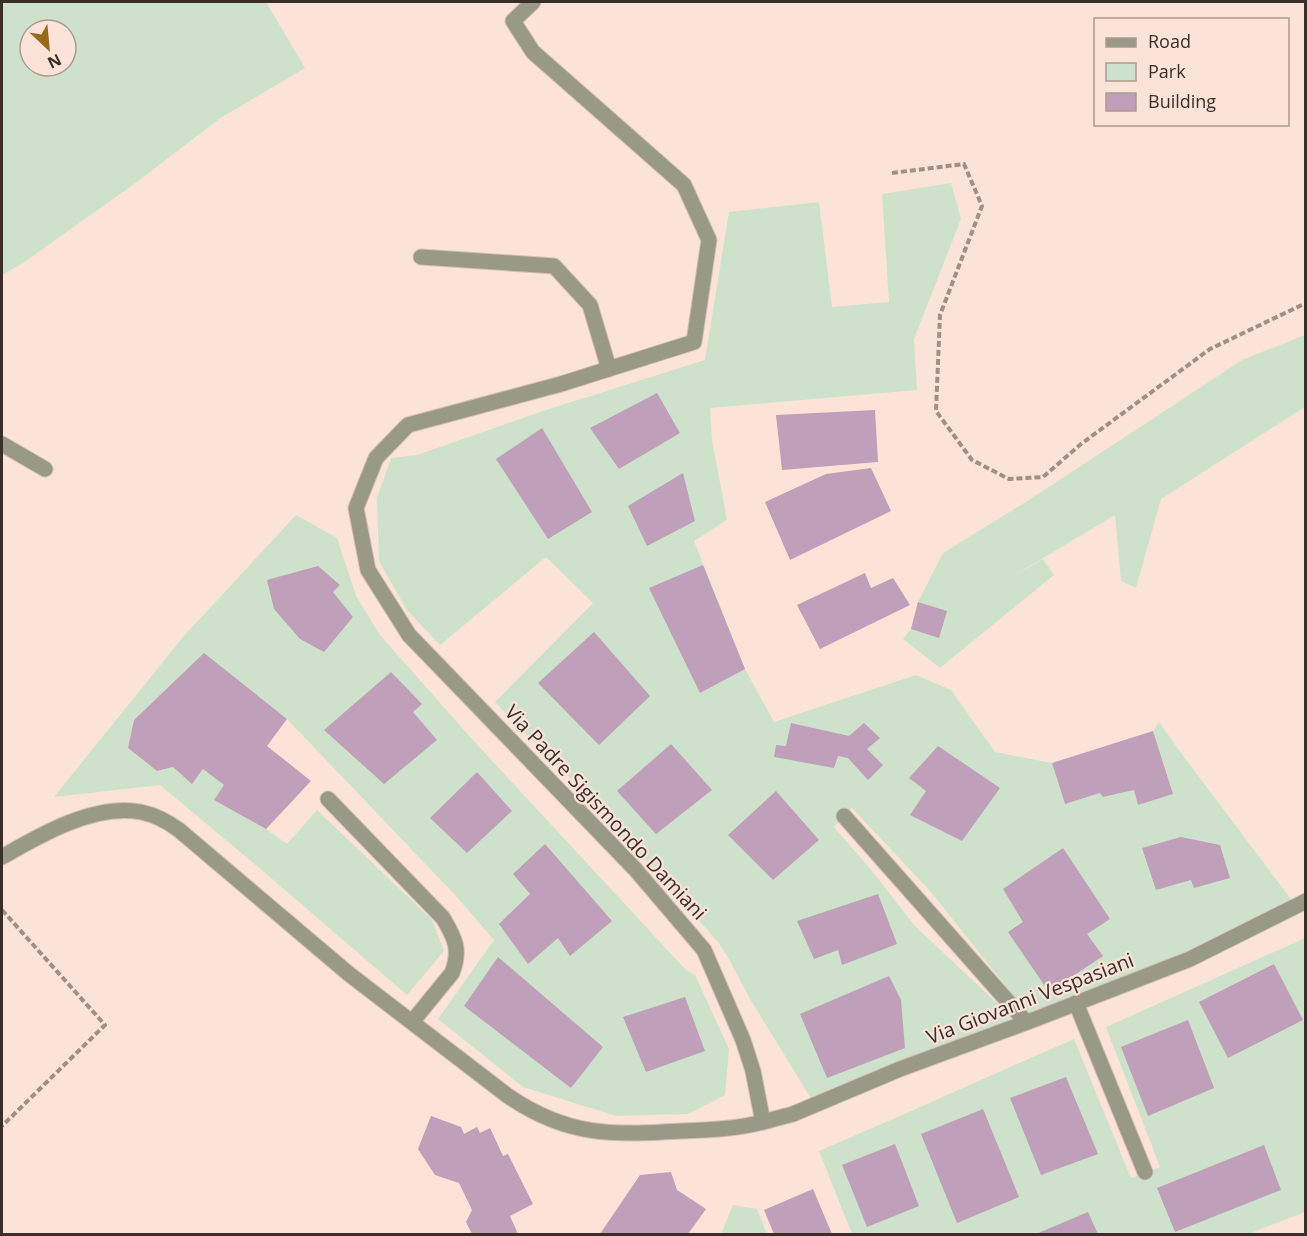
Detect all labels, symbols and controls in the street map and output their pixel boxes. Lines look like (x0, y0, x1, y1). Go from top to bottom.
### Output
north arrow (18, 18, 78, 78)
legend (1094, 18, 1289, 126)
text: Road (1148, 29, 1191, 53)
text: N (44, 49, 65, 74)
text: Park (1148, 59, 1186, 83)
text: Building (1148, 89, 1216, 113)
street label: Via Padre Sigismondo Damiani (499, 699, 713, 925)
street label: Via Giovanni Vespasiani (923, 946, 1137, 1050)

